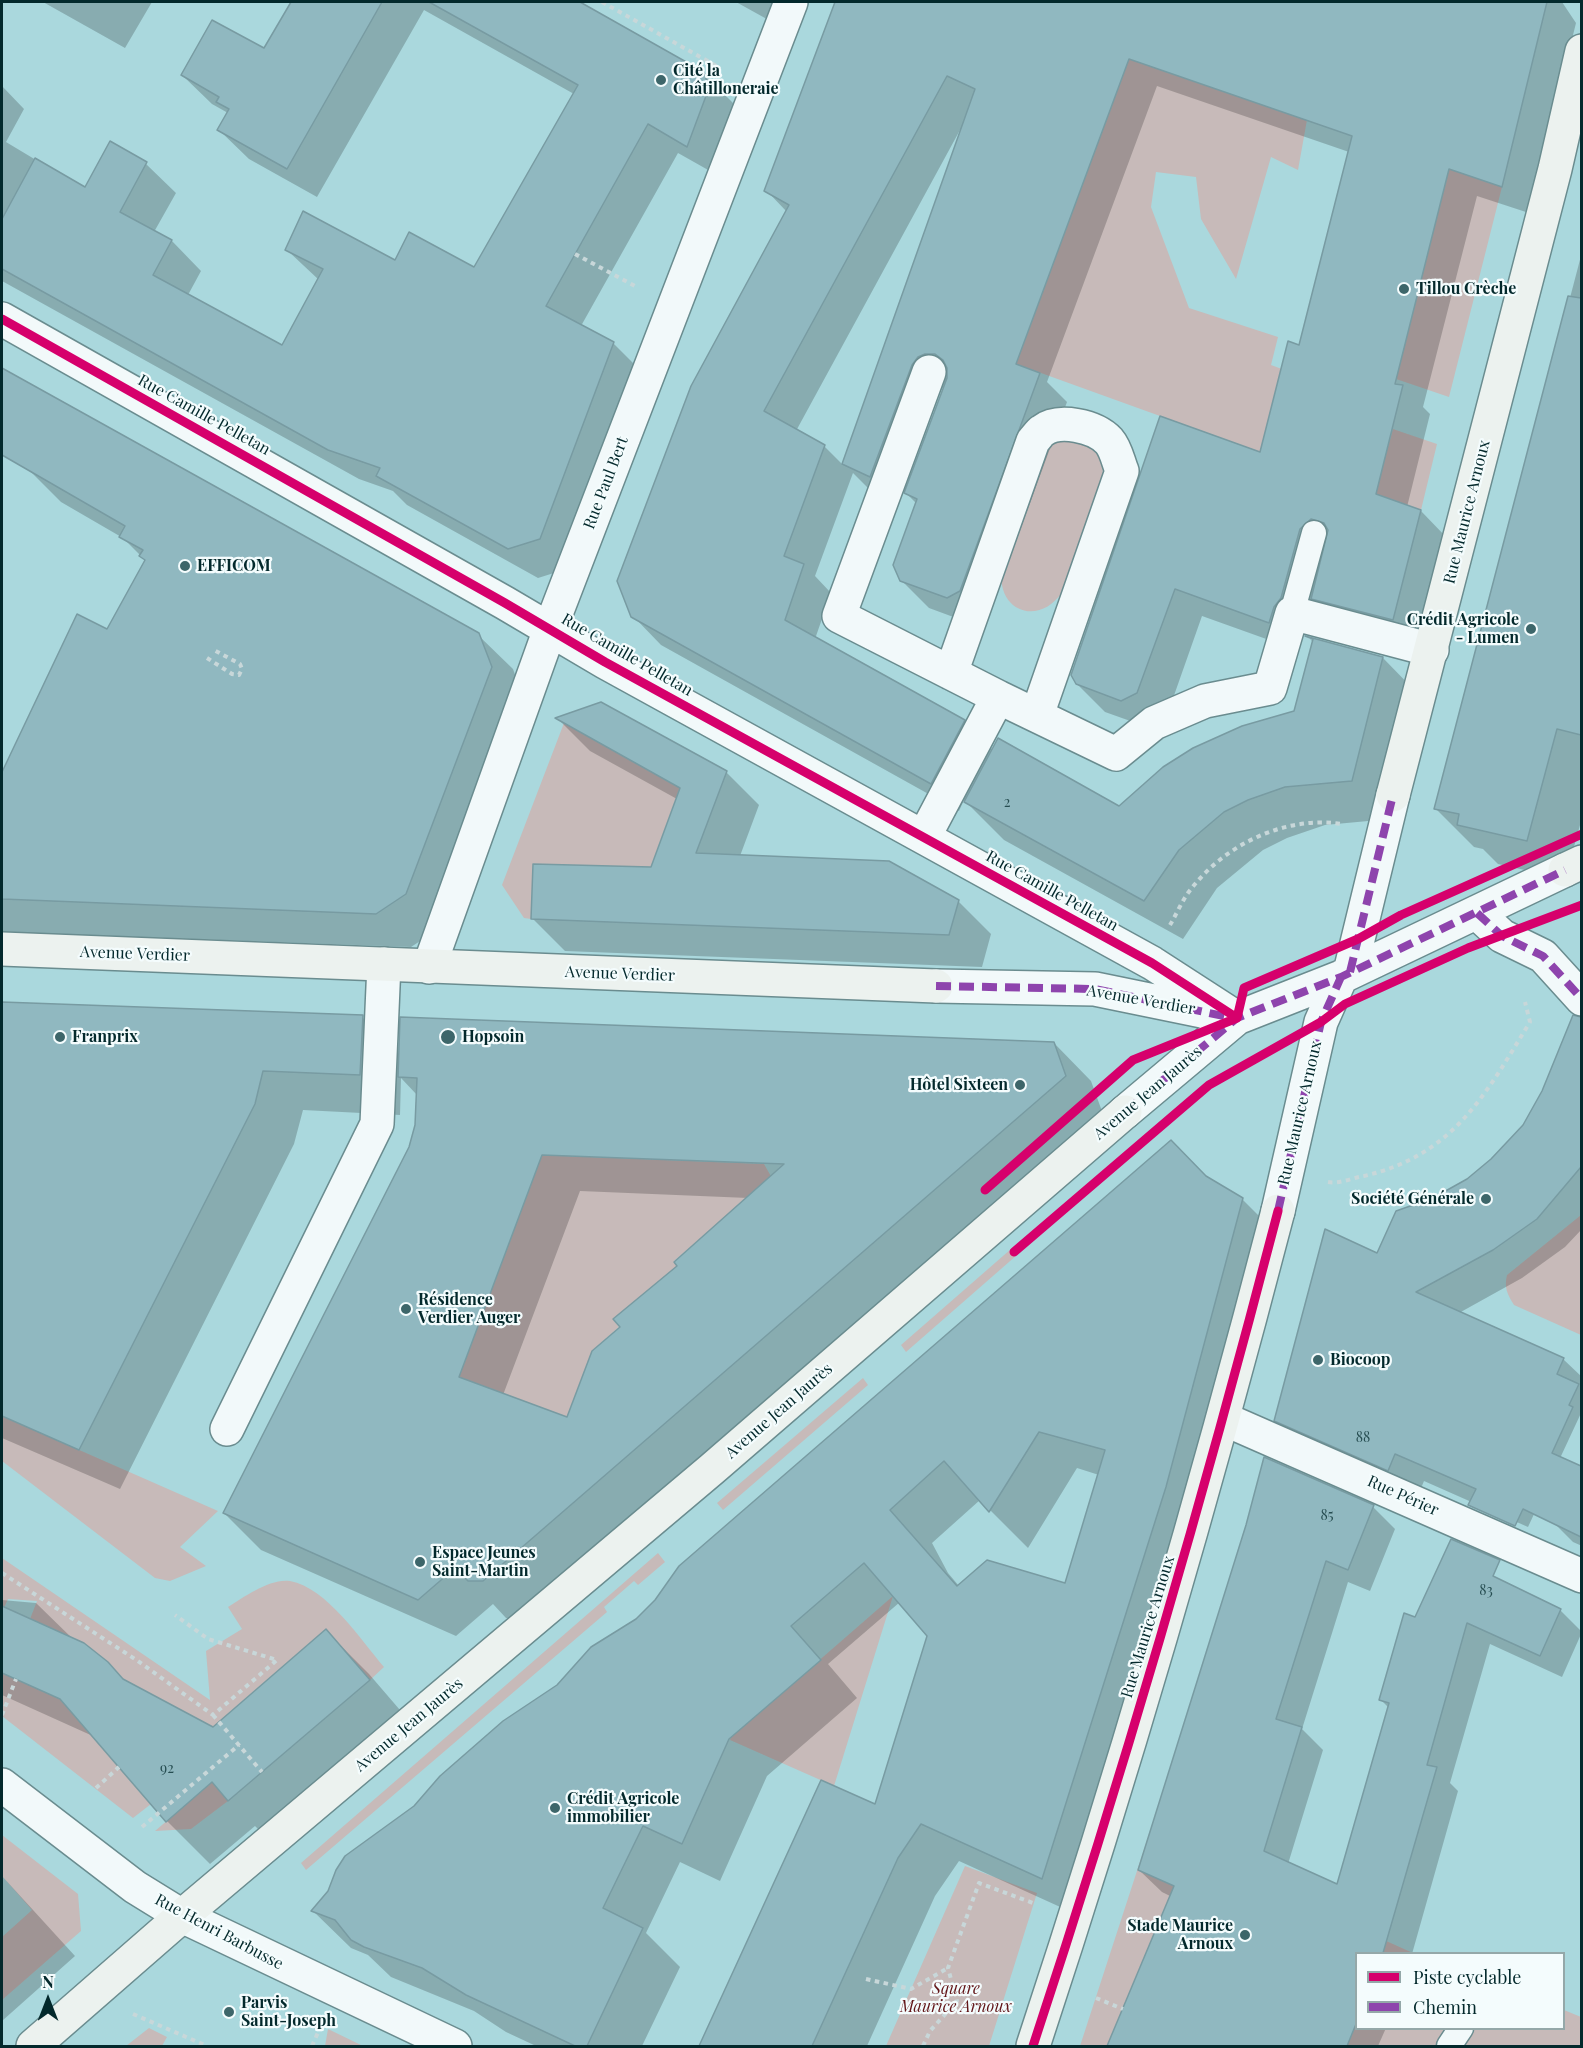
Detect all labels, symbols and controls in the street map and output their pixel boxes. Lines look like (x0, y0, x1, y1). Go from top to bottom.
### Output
place label: Cité la Châtilloneraie (673, 61, 779, 99)
marker: Cité la Châtilloneraie (654, 73, 668, 87)
place label: Tillou Crèche (1416, 279, 1516, 299)
marker: Tillou Crèche (1397, 282, 1411, 296)
street label: Rue Camille Pelletan (135, 371, 273, 459)
street label: Rue Paul Bert (580, 434, 632, 532)
street label: Rue Maurice Arnoux (1440, 438, 1494, 586)
place label: EFFICOM (197, 556, 271, 576)
marker: EFFICOM (178, 559, 192, 573)
street label: Rue Camille Pelletan (558, 610, 696, 700)
place label: Crédit Agricole - Lumen (1407, 610, 1519, 648)
marker: Crédit Agricole - Lumen (1524, 622, 1538, 636)
house number: 2 (1004, 795, 1010, 811)
street label: Rue Camille Pelletan (983, 847, 1121, 935)
street label: Avenue Verdier (80, 942, 190, 966)
street label: Avenue Verdier (565, 962, 675, 986)
street label: Avenue Verdier (1085, 981, 1197, 1019)
place label: Franprix (72, 1027, 138, 1047)
place label: Hopsoin (462, 1027, 524, 1047)
marker: Hopsoin (439, 1028, 457, 1046)
marker: Franprix (53, 1030, 67, 1044)
street label: Rue Maurice Arnoux (1274, 1039, 1326, 1187)
street label: Avenue Jean Jaurès (1090, 1042, 1206, 1144)
place label: Hôtel Sixteen (910, 1075, 1008, 1095)
marker: Hôtel Sixteen (1013, 1078, 1027, 1092)
place label: Société Générale (1351, 1189, 1474, 1209)
marker: Société Générale (1479, 1192, 1493, 1206)
place label: Résidence Verdier Auger (418, 1290, 521, 1328)
marker: Résidence Verdier Auger (399, 1302, 413, 1316)
place label: Biocoop (1330, 1350, 1390, 1370)
marker: Biocoop (1311, 1353, 1325, 1367)
street label: Avenue Jean Jaurès (722, 1359, 836, 1463)
house number: 88 (1356, 1430, 1370, 1446)
street label: Rue Périer (1364, 1472, 1442, 1520)
house number: 85 (1320, 1508, 1334, 1524)
place label: Espace Jeunes Saint-Martin (432, 1543, 536, 1581)
street label: Rue Maurice Arnoux (1117, 1554, 1179, 1700)
marker: Espace Jeunes Saint-Martin (413, 1555, 427, 1569)
house number: 83 (1479, 1583, 1493, 1599)
street label: Avenue Jean Jaurès (351, 1674, 467, 1776)
house number: 92 (160, 1761, 174, 1777)
place label: Crédit Agricole immobilier (567, 1789, 679, 1827)
marker: Crédit Agricole immobilier (548, 1801, 562, 1815)
street label: Rue Henri Barbusse (152, 1890, 286, 1974)
place label: Stade Maurice Arnoux (1127, 1916, 1233, 1954)
marker: Stade Maurice Arnoux (1238, 1928, 1252, 1942)
legend (1355, 1952, 1565, 2030)
text: Piste cyclable (1413, 1965, 1521, 1989)
north arrow (18, 1970, 78, 2030)
text: N (42, 1971, 54, 1992)
park label: Square Maurice Arnoux (900, 1979, 1012, 2017)
place label: Parvis Saint-Joseph (241, 1993, 336, 2031)
text: Chemin (1413, 1995, 1477, 2019)
marker: Parvis Saint-Joseph (222, 2005, 236, 2019)

